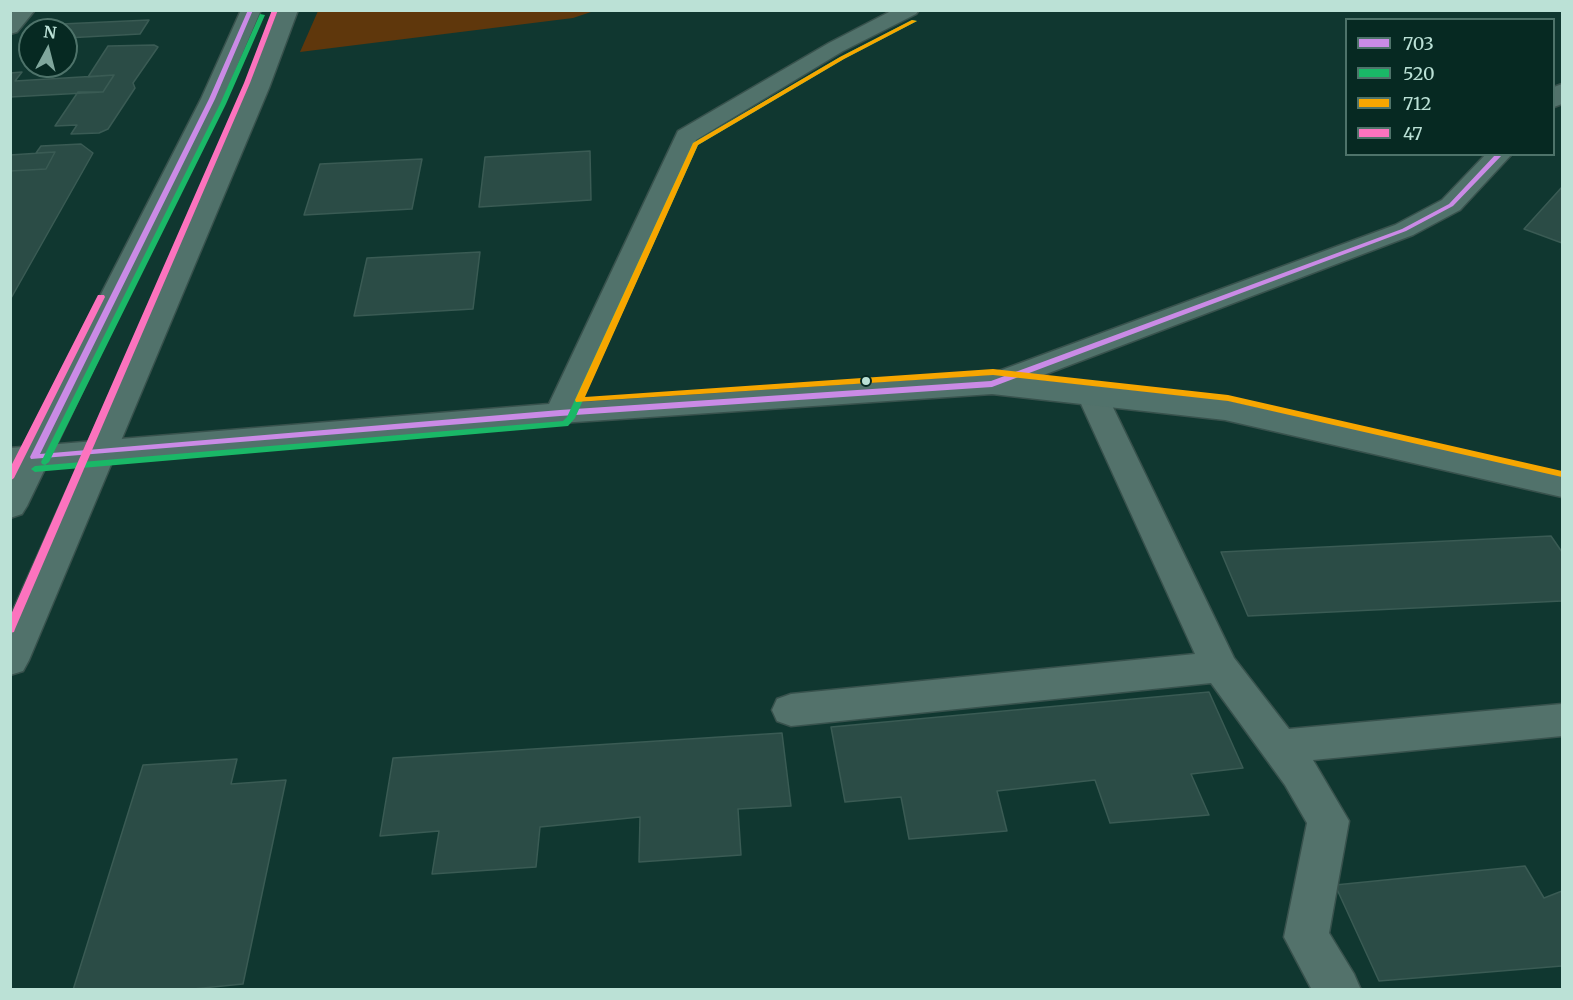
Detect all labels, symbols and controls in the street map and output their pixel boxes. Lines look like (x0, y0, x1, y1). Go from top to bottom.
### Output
north arrow (18, 18, 78, 78)
legend (1345, 18, 1555, 156)
text: N (42, 21, 57, 43)
text: 703 (1403, 32, 1434, 55)
text: 520 (1403, 62, 1435, 85)
text: 712 (1403, 92, 1432, 115)
text: 47 (1403, 122, 1423, 145)
unlabelled marker (860, 375, 872, 387)

